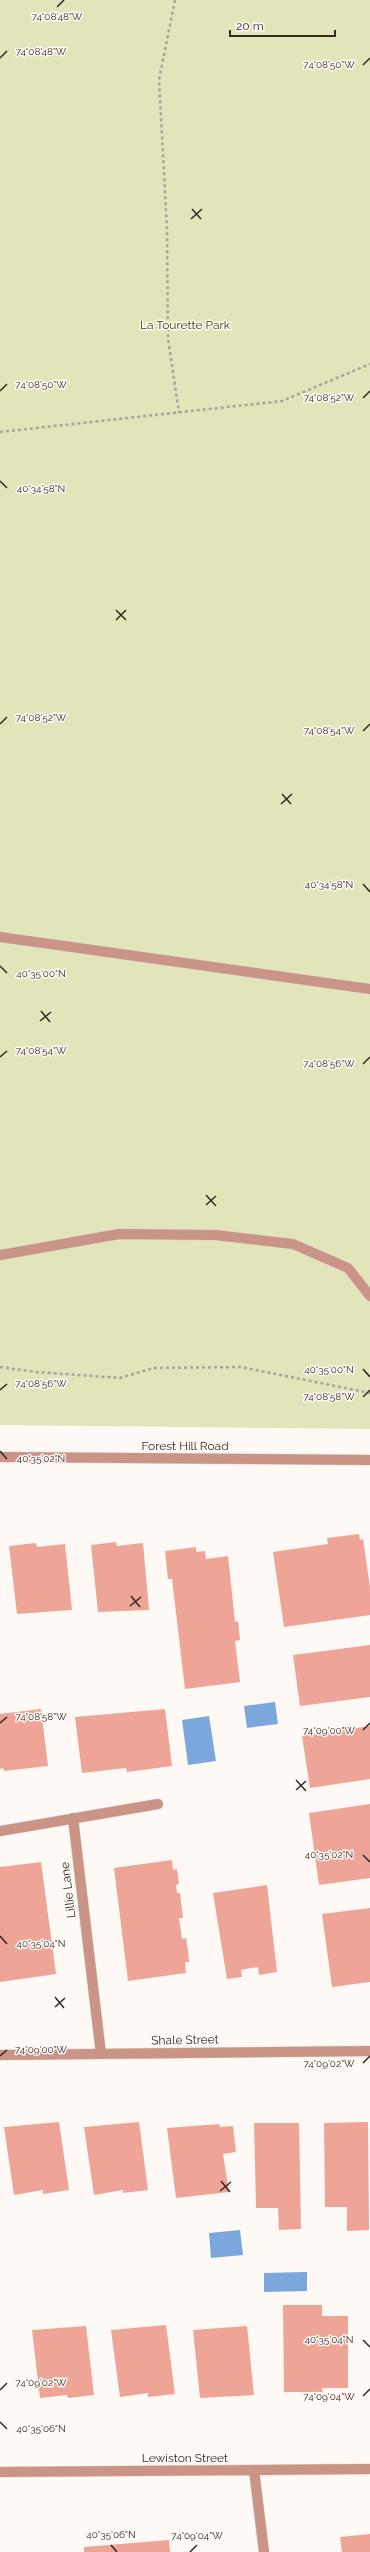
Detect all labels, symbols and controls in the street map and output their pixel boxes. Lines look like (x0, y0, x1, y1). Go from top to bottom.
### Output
text: 74°08'48"W (32, 11, 83, 22)
scale bar (230, 12, 335, 38)
text: 20 m (236, 19, 264, 33)
text: 74°08'48"W (16, 46, 67, 57)
text: 74°08'50"W (303, 59, 355, 70)
park label: La Tourette Park (140, 318, 231, 332)
text: 74°08'50"W (15, 379, 67, 390)
text: 74°08'52"W (304, 392, 355, 403)
text: 40°34'58"N (17, 483, 65, 494)
text: 74°08'52"W (16, 712, 67, 723)
text: 74°08'54"W (304, 725, 355, 736)
text: 40°34'58"N (305, 879, 353, 890)
text: 40°35'00"N (16, 968, 66, 979)
text: 74°08'54"W (16, 1045, 67, 1056)
text: 74°08'56"W (303, 1058, 355, 1069)
text: 40°35'00"N (304, 1364, 354, 1375)
text: 74°08'56"W (15, 1378, 67, 1389)
text: 74°08'58"W (303, 1391, 355, 1402)
street label: Forest Hill Road (141, 1439, 229, 1453)
text: 40°35'02"N (17, 1453, 65, 1464)
text: 74°08'58"W (15, 1711, 67, 1722)
text: 74°09'00"W (303, 1725, 356, 1736)
text: 40°35'02"N (305, 1849, 353, 1860)
street label: Lillie Lane (58, 1861, 78, 1919)
text: 40°35'04"N (17, 1938, 65, 1949)
street label: Shale Street (151, 2032, 219, 2048)
text: 74°09'00"W (15, 2044, 68, 2055)
text: 74°09'02"W (303, 2058, 355, 2069)
text: 40°35'04"N (305, 2334, 353, 2345)
text: 74°09'02"W (15, 2377, 67, 2388)
text: 74°09'04"W (303, 2391, 355, 2402)
text: 40°35'06"N (16, 2423, 66, 2434)
street label: Lewiston Street (142, 2451, 228, 2465)
text: 40°35'06"N (86, 2529, 136, 2540)
text: 74°09'04"W (171, 2530, 223, 2541)

